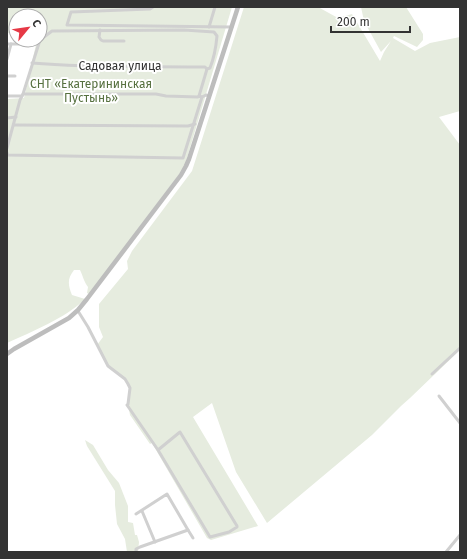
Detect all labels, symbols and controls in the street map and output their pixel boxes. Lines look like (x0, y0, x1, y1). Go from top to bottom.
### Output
north arrow (8, 8, 48, 48)
scale bar (331, 8, 410, 34)
text: 200 m (337, 15, 370, 29)
text: С (29, 17, 44, 30)
street label: Садовая улица (78, 59, 162, 73)
park label: СНТ «Екатерининская Пустынь» (30, 77, 152, 105)

